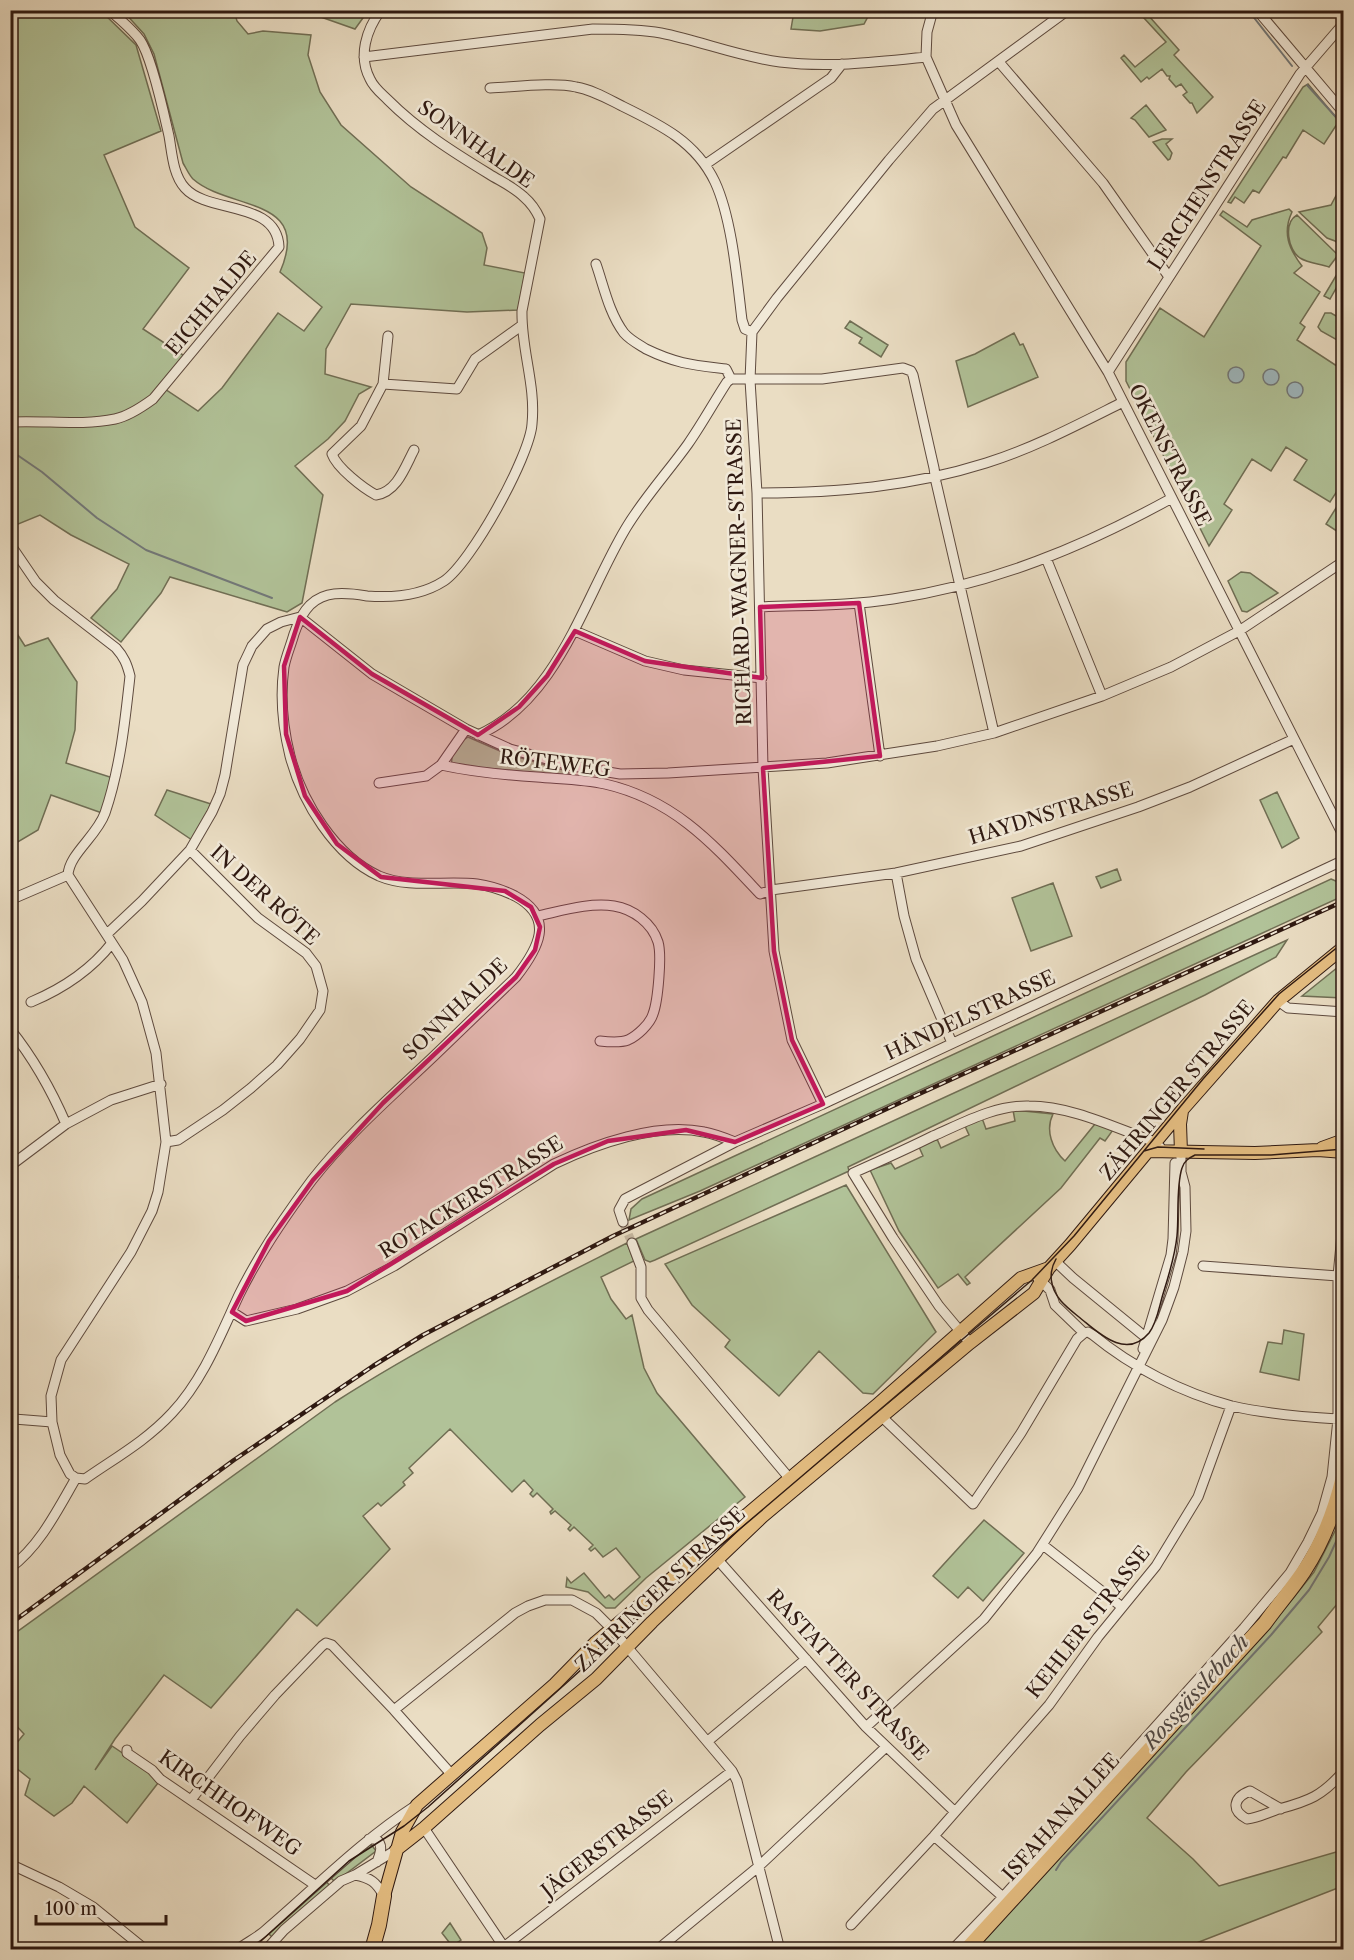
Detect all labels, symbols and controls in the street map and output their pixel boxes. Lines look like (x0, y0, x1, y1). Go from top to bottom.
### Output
street label: SONNHALDE (413, 95, 539, 193)
street label: LERCHENSTRASSE (1143, 95, 1271, 275)
street label: EICHHALDE (161, 246, 261, 360)
street label: OKENSTRASSE (1124, 380, 1216, 530)
street label: RICHARD-WAGNER-STRASSE (722, 418, 756, 726)
street label: RÖTEWEG (498, 743, 612, 782)
street label: HAYDNSTRASSE (966, 776, 1136, 850)
street label: IN DER RÖTE (206, 839, 325, 950)
street label: SONNHALDE (398, 953, 512, 1065)
street label: HÄNDELSTRASSE (880, 964, 1059, 1065)
street label: ZÄHRINGER STRASSE (1094, 995, 1259, 1185)
street label: ROTACKERSTRASSE (375, 1131, 567, 1263)
street label: ZÄHRINGER STRASSE (569, 1501, 750, 1677)
street label: KEHLER STRASSE (1021, 1541, 1155, 1703)
street label: RASTATTER STRASSE (762, 1584, 934, 1766)
water label: Rossgässlebach (1136, 1629, 1254, 1756)
street label: KIRCHHOFWEG (154, 1745, 306, 1861)
street label: ISFAHANALLEE (997, 1748, 1125, 1886)
street label: JÄGERSTRASSE (534, 1784, 677, 1905)
scale bar (36, 1888, 166, 1926)
text: 100 m (45, 1898, 97, 1920)

